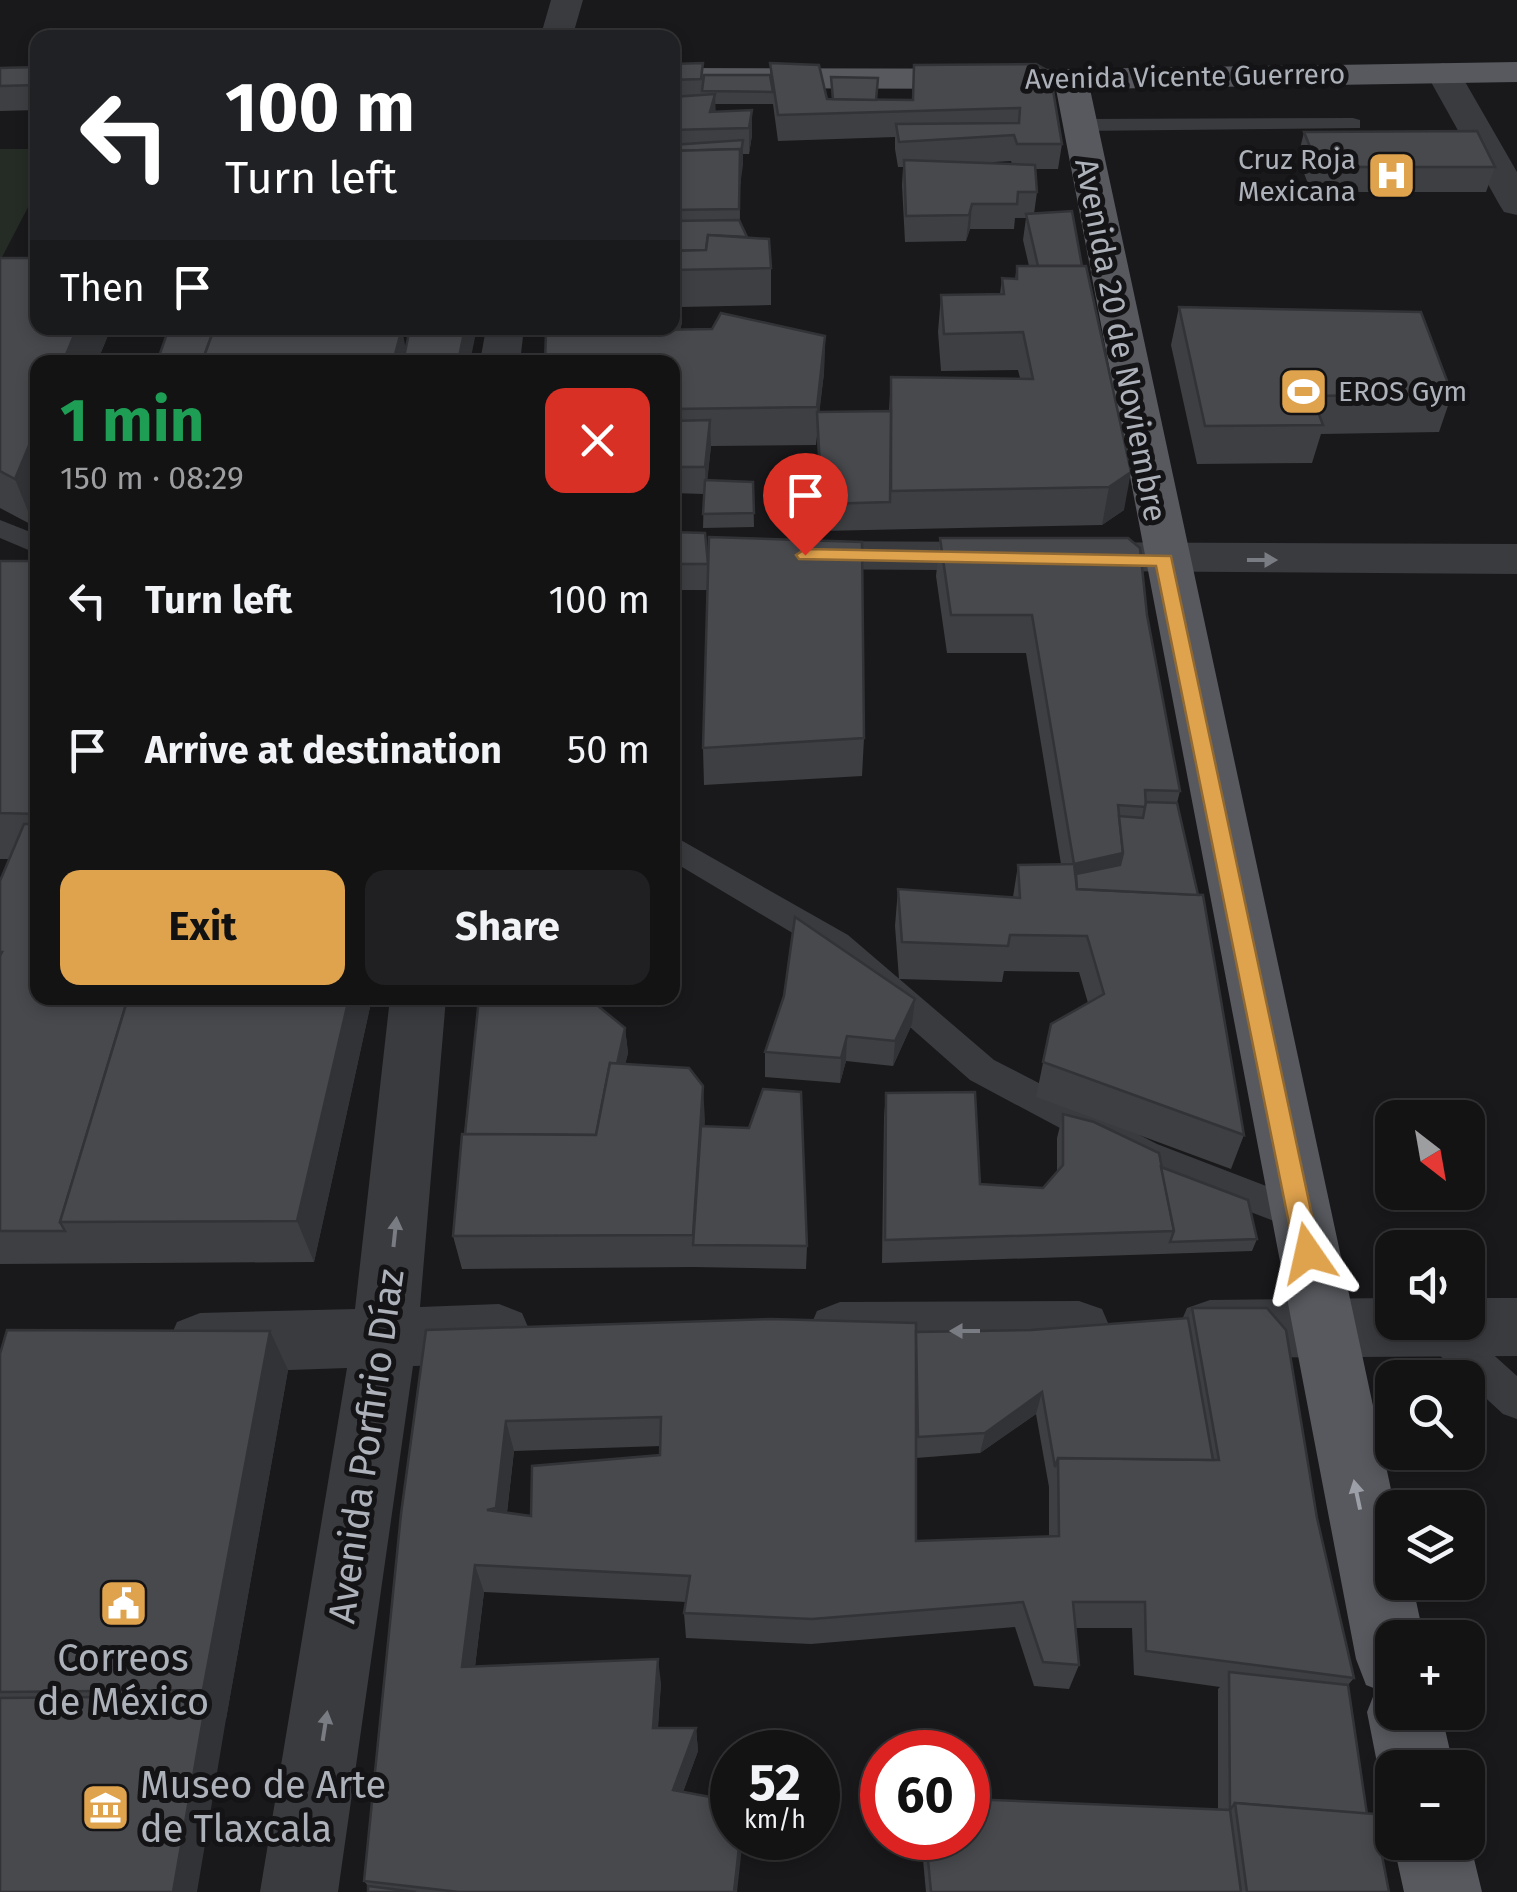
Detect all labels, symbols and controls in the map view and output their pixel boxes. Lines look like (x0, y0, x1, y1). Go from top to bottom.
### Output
street label: Avenida Vicente Guerrero (1024, 57, 1346, 96)
text: 100 m (225, 66, 415, 150)
icon: left (60, 70, 190, 200)
place label: Cruz Roja Mexicana (1238, 143, 1356, 208)
hospital icon: Cruz Roja Mexicana (1365, 149, 1417, 201)
text: Turn left (225, 151, 397, 205)
street label: Avenida 20 de Noviembre (1067, 155, 1175, 525)
icon: arrive (165, 260, 220, 315)
text: Then (60, 265, 145, 311)
sports icon: EROS Gym (1277, 365, 1329, 417)
place label: EROS Gym (1338, 375, 1467, 408)
text: 1 min (60, 385, 204, 457)
button: close (545, 388, 650, 493)
pin (763, 453, 848, 556)
text: 150 m · 08:29 (60, 459, 244, 497)
icon: arrive (778, 468, 833, 523)
one-way arrow (1246, 552, 1278, 568)
icon: left (60, 573, 115, 628)
text: Turn left (145, 577, 292, 623)
text: 100 m (549, 577, 650, 623)
icon: arrive (60, 723, 115, 778)
text: Arrive at destination (145, 727, 502, 773)
text: 50 m (567, 727, 650, 773)
button: Exit (60, 870, 345, 985)
button: Share (365, 870, 650, 985)
north arrow (1375, 1100, 1485, 1210)
map controls (1375, 1100, 1485, 1860)
position arrow (1256, 1201, 1360, 1305)
one-way arrow (387, 1215, 403, 1247)
button: sound (1375, 1230, 1485, 1340)
street label: Avenida Porfirio Díaz (318, 1266, 414, 1626)
one-way arrow (948, 1323, 980, 1339)
button: search (1375, 1360, 1485, 1470)
one-way arrow (1349, 1479, 1365, 1510)
button: layers (1375, 1490, 1485, 1600)
public building icon: Correos de México (97, 1578, 149, 1630)
button: + (1375, 1620, 1485, 1730)
place label: Correos de México (37, 1635, 209, 1725)
one-way arrow (317, 1710, 333, 1742)
speed limit sign: 60 (860, 1730, 990, 1860)
button: − (1375, 1750, 1485, 1860)
text: 52 (749, 1753, 801, 1813)
place label: Museo de Arte de Tlaxcala (140, 1762, 386, 1852)
museum icon: Museo de Arte de Tlaxcala (79, 1781, 131, 1833)
text: km/h (744, 1805, 806, 1835)

